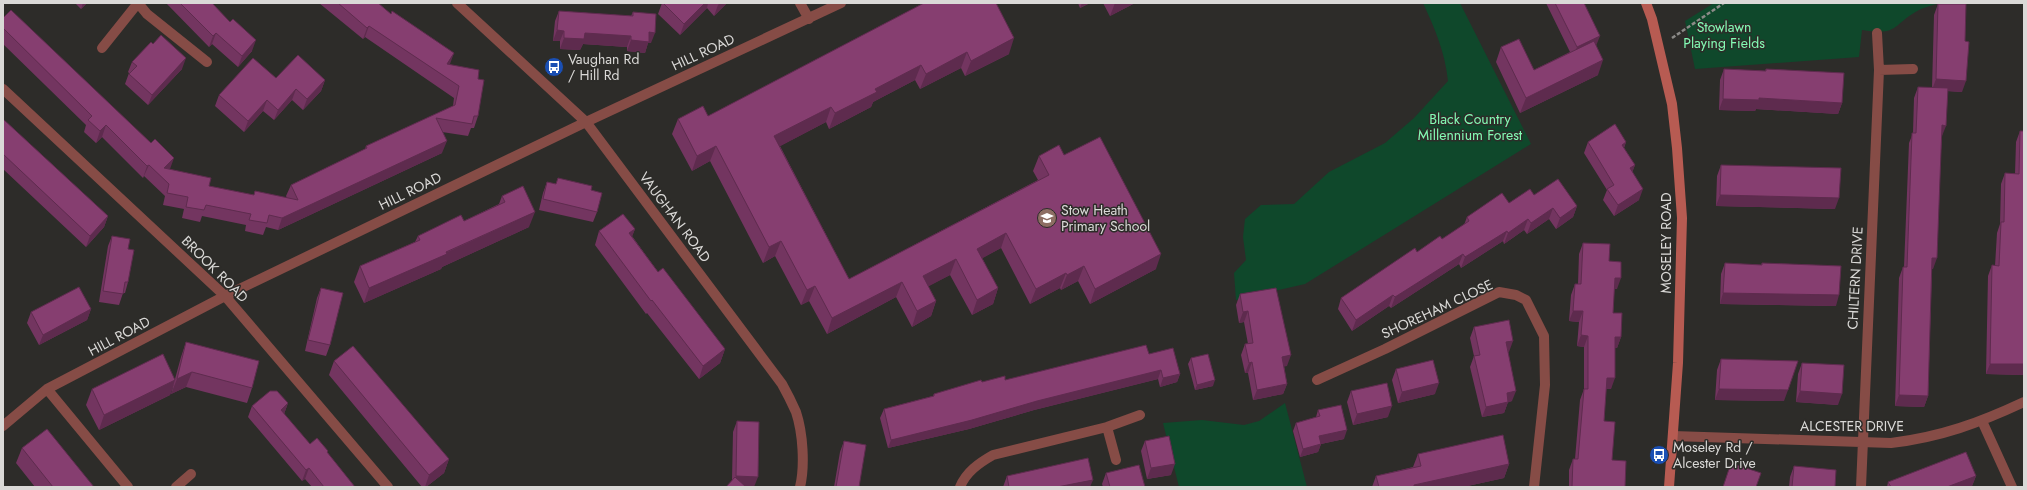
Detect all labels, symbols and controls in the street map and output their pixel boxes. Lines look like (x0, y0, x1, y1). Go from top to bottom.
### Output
park label: Stowlawn Playing Fields (1683, 17, 1765, 53)
street label: HILL ROAD (668, 29, 738, 75)
place label: Vaughan Rd / Hill Rd (568, 49, 639, 85)
bus stop icon: Vaughan Rd / Hill Rd (543, 56, 565, 78)
park label: Black Country Millennium Forest (1418, 109, 1523, 145)
street label: HILL ROAD (375, 167, 445, 215)
street label: VAUGHAN ROAD (634, 168, 716, 266)
street label: MOSELEY ROAD (1656, 192, 1676, 294)
place label: Stow Heath Primary School (1061, 200, 1150, 236)
school or university icon: Stow Heath Primary School (1036, 207, 1058, 229)
street label: CHILTERN DRIVE (1842, 226, 1868, 330)
street label: BROOK ROAD (177, 231, 253, 307)
street label: SHOREHAM CLOSE (1378, 274, 1496, 344)
street label: HILL ROAD (85, 311, 153, 361)
street label: ALCESTER DRIVE (1800, 416, 1904, 436)
place label: Moseley Rd / Alcester Drive (1673, 437, 1756, 473)
bus stop icon: Moseley Rd / Alcester Drive (1648, 444, 1670, 466)

